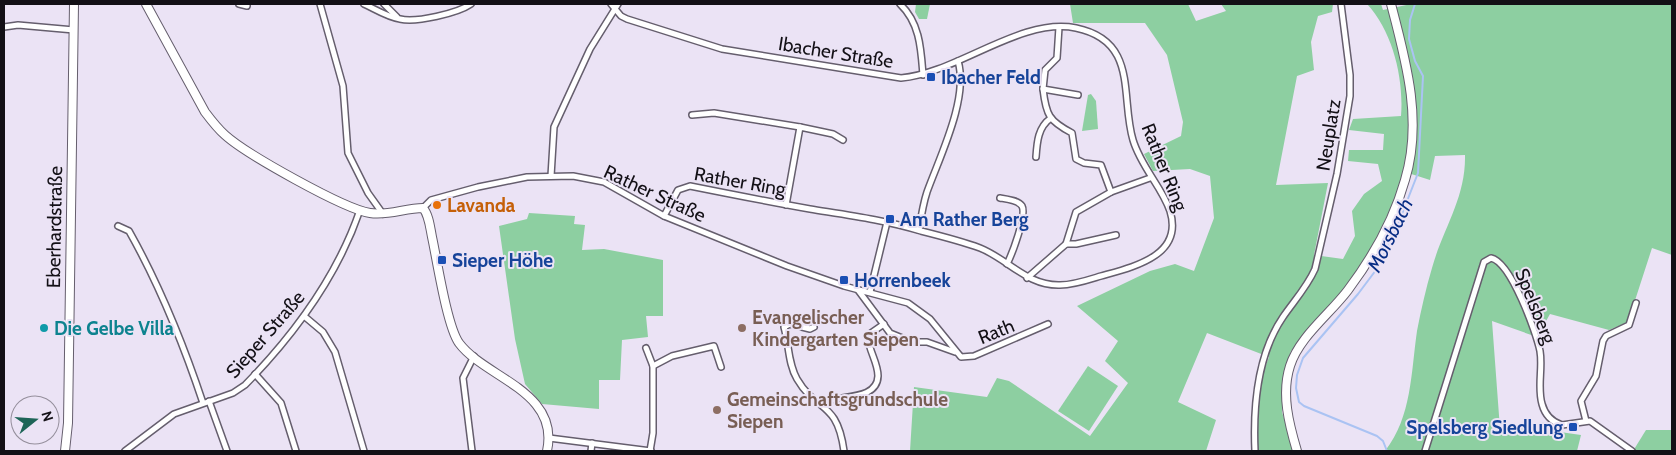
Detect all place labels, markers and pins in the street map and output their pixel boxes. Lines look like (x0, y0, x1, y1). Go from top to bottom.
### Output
place label: Ibacher Feld (941, 66, 1041, 89)
marker: Ibacher Feld (925, 71, 937, 83)
place label: Lavanda (447, 194, 516, 217)
marker: Lavanda (431, 199, 443, 211)
place label: Am Rather Berg (900, 208, 1029, 231)
marker: Am Rather Berg (884, 213, 896, 225)
place label: Sieper Höhe (452, 249, 553, 272)
marker: Sieper Höhe (436, 254, 448, 266)
place label: Horrenbeek (854, 269, 951, 292)
marker: Horrenbeek (838, 274, 850, 286)
place label: Evangelischer Kindergarten Siepen (752, 306, 919, 351)
place label: Die Gelbe Villa (54, 317, 175, 340)
marker: Die Gelbe Villa (38, 322, 50, 334)
marker: Evangelischer Kindergarten Siepen (736, 322, 748, 334)
place label: Gemeinschaftsgrundschule Siepen (727, 388, 948, 433)
marker: Gemeinschaftsgrundschule Siepen (711, 404, 723, 416)
place label: Spelsberg Siedlung (1406, 416, 1563, 439)
marker: Spelsberg Siedlung (1567, 421, 1579, 433)

